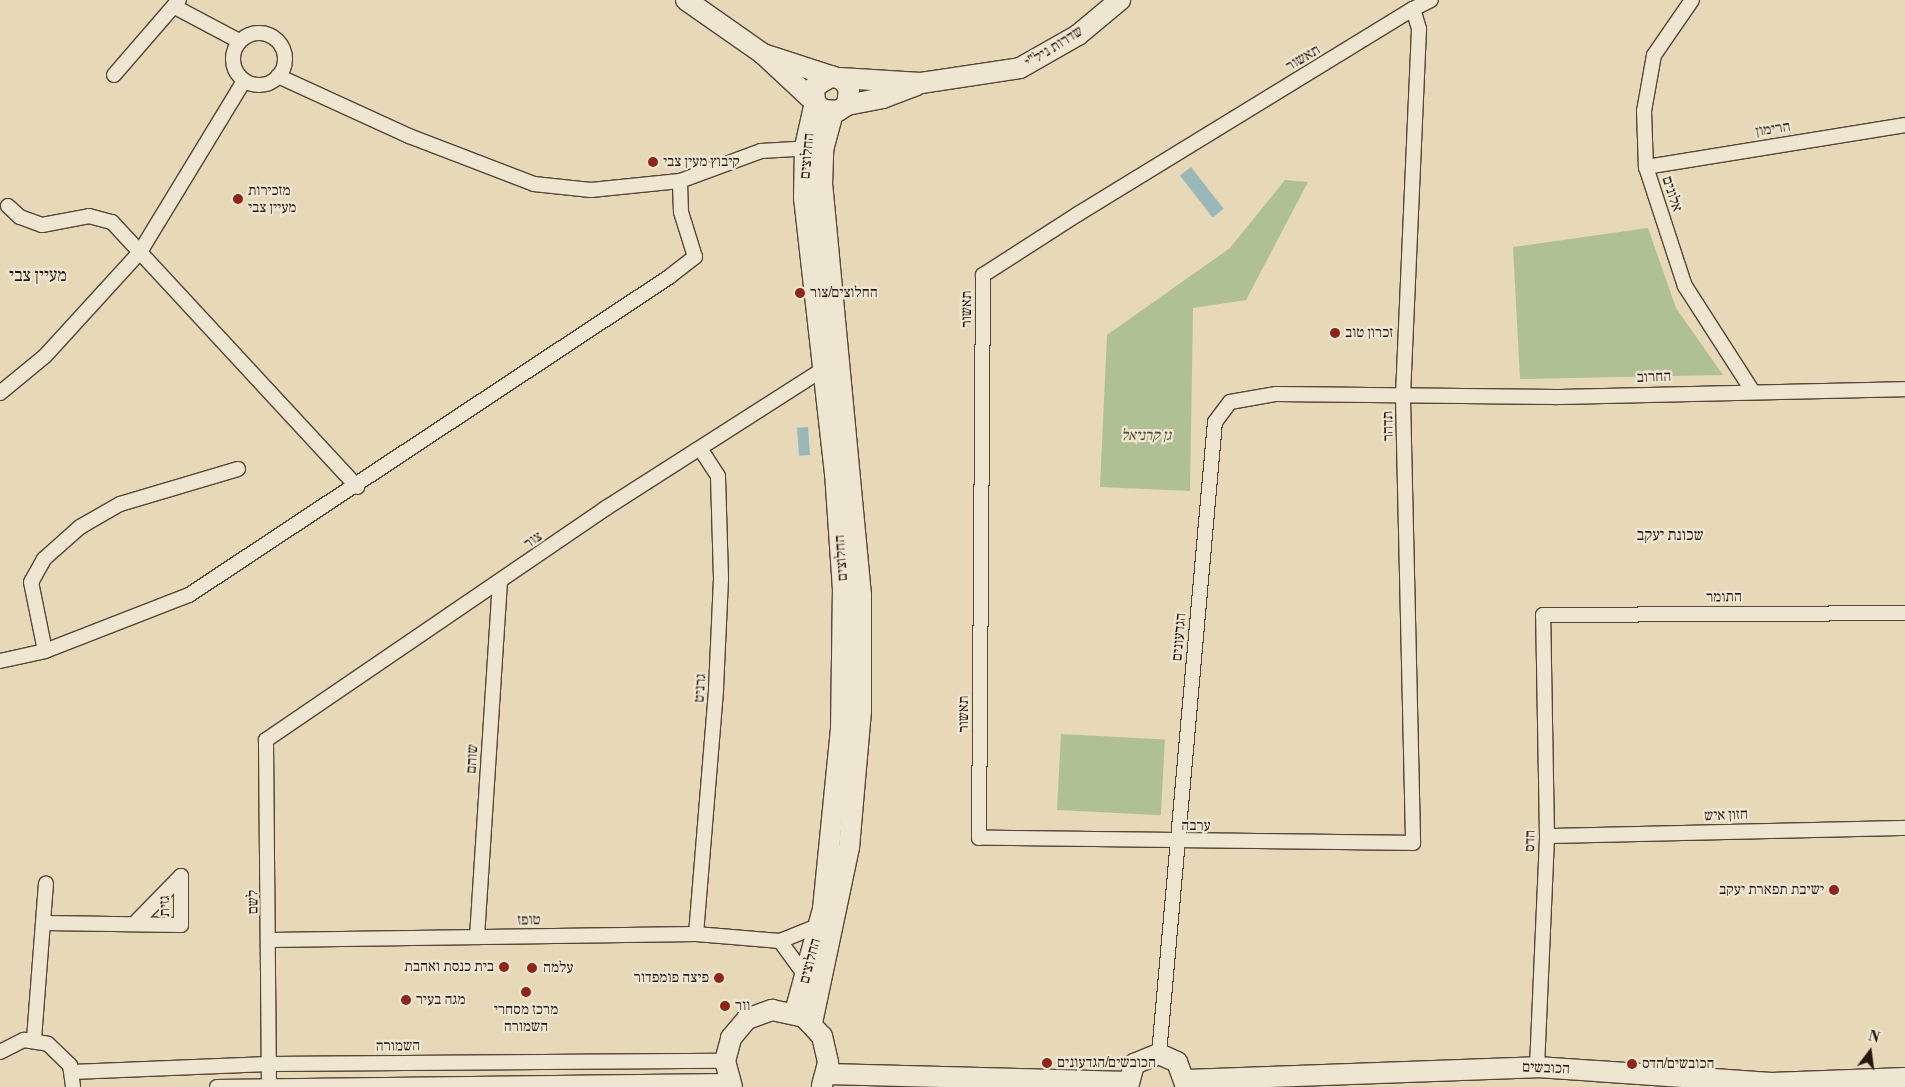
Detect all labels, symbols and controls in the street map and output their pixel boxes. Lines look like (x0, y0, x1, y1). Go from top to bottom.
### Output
street label: שדרות ניל"י (1022, 22, 1086, 72)
street label: תאשור (1283, 41, 1323, 75)
street label: הרימון (1754, 117, 1792, 141)
street label: החלוצים (796, 132, 818, 180)
place label: קיבוץ מעין צבי (663, 153, 740, 171)
marker: קיבוץ מעין צבי (647, 156, 659, 168)
street label: אלונים (1658, 174, 1686, 214)
place label: מזכירות מעיין צבי (248, 181, 296, 216)
marker: מזכירות מעיין צבי (232, 193, 244, 205)
district label: מעיין צבי (9, 265, 67, 287)
place label: החלוצים/צור (810, 284, 878, 302)
marker: החלוצים/צור (794, 287, 806, 299)
street label: תאשור (958, 291, 976, 327)
place label: זכרון טוב (1345, 324, 1393, 342)
marker: זכרון טוב (1329, 327, 1341, 339)
street label: החרוב (1636, 367, 1672, 387)
street label: תדהר (1379, 411, 1397, 441)
park label: גן קרניאל (1121, 427, 1171, 445)
district label: שכונת יעקב (1637, 525, 1703, 545)
street label: צור (520, 527, 546, 553)
street label: החלוצים (830, 534, 852, 582)
street label: התומר (1706, 588, 1742, 606)
street label: הגדעונים (1168, 612, 1190, 662)
street label: גרניט (690, 673, 710, 703)
street label: תאשור (955, 696, 973, 732)
street label: שוהם (462, 744, 482, 774)
street label: חזון איש (1704, 805, 1748, 825)
street label: ערבה (1181, 817, 1211, 835)
street label: הדס (1521, 830, 1539, 852)
place label: ישיבת תפארת יעקב (1719, 881, 1824, 899)
marker: ישיבת תפארת יעקב (1828, 884, 1840, 896)
street label: לשם (244, 890, 262, 914)
street label: גזית (156, 895, 174, 917)
street label: טופז (517, 911, 541, 929)
street label: החלוצים (795, 936, 825, 986)
place label: בית כנסת ואהבת (404, 958, 494, 976)
place label: עלמה (543, 959, 573, 977)
marker: בית כנסת ואהבת (498, 961, 510, 973)
marker: עלמה (525, 961, 539, 975)
place label: פיצה פומפדור (634, 969, 709, 987)
marker: פיצה פומפדור (713, 972, 725, 984)
marker: מרכז מסחרי השמורה (520, 986, 532, 998)
place label: מגה בעיר (416, 991, 465, 1009)
marker: מגה בעיר (400, 994, 412, 1006)
place label: וור (735, 997, 750, 1015)
place label: מרכז מסחרי השמורה (494, 1000, 558, 1035)
marker: וור (719, 1000, 731, 1012)
north arrow (1845, 1027, 1895, 1077)
text: N (1866, 1027, 1882, 1048)
street label: השמורה (376, 1037, 420, 1055)
place label: הכובשים/הגדעונים (1057, 1054, 1156, 1072)
place label: הכובשים/הדס (1642, 1055, 1715, 1073)
marker: הכובשים/הגדעונים (1041, 1057, 1053, 1069)
street label: הכובשים (1522, 1058, 1570, 1078)
marker: הכובשים/הדס (1626, 1058, 1638, 1070)

